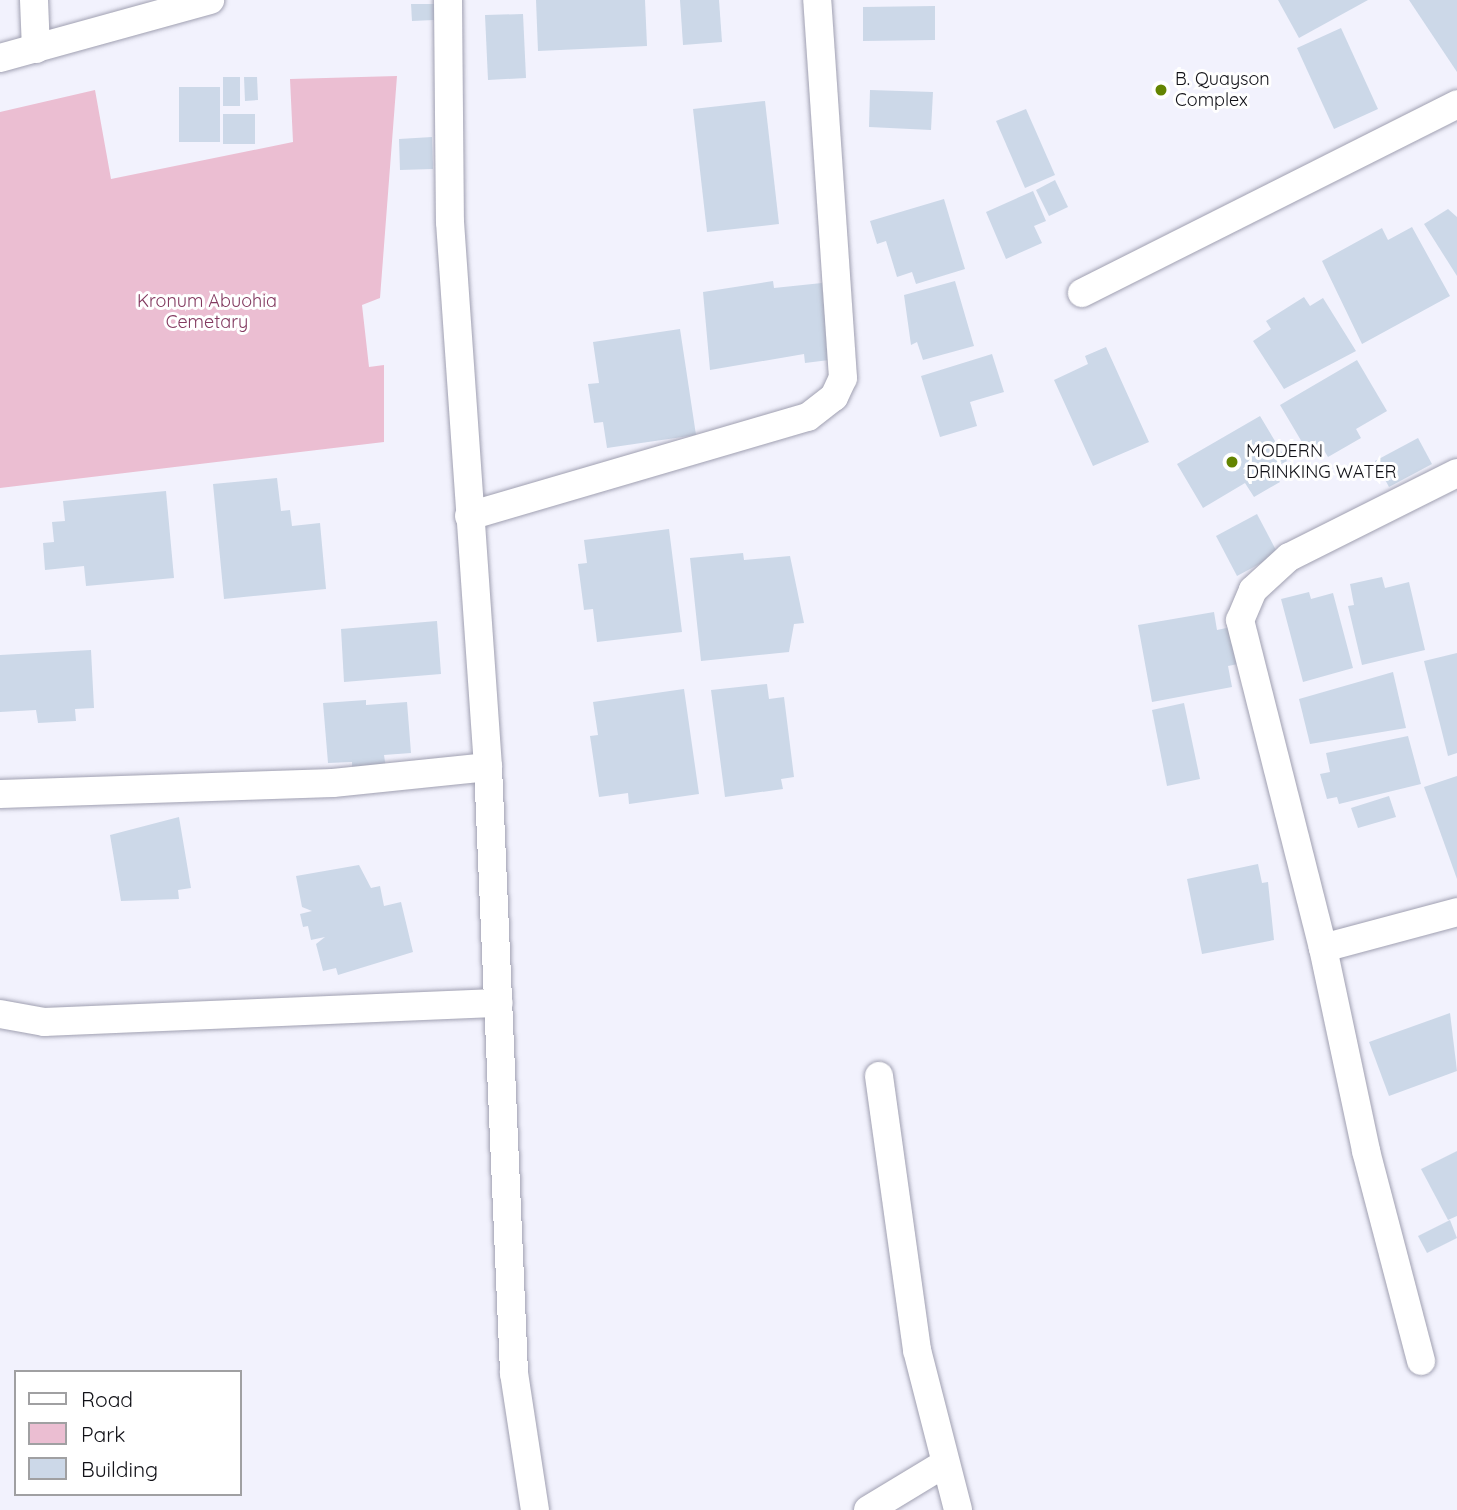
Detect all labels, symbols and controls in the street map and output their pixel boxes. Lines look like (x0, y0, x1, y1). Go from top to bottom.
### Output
place label: B. Quayson Complex (1175, 69, 1270, 112)
marker: B. Quayson Complex (1153, 82, 1169, 98)
park label: Kronum Abuohia Cemetary (137, 291, 277, 334)
place label: MODERN DRINKING WATER (1246, 441, 1397, 484)
marker: MODERN DRINKING WATER (1224, 454, 1240, 470)
legend (14, 1370, 242, 1496)
text: Road (81, 1386, 133, 1412)
text: Park (81, 1421, 125, 1447)
text: Building (81, 1456, 158, 1482)

